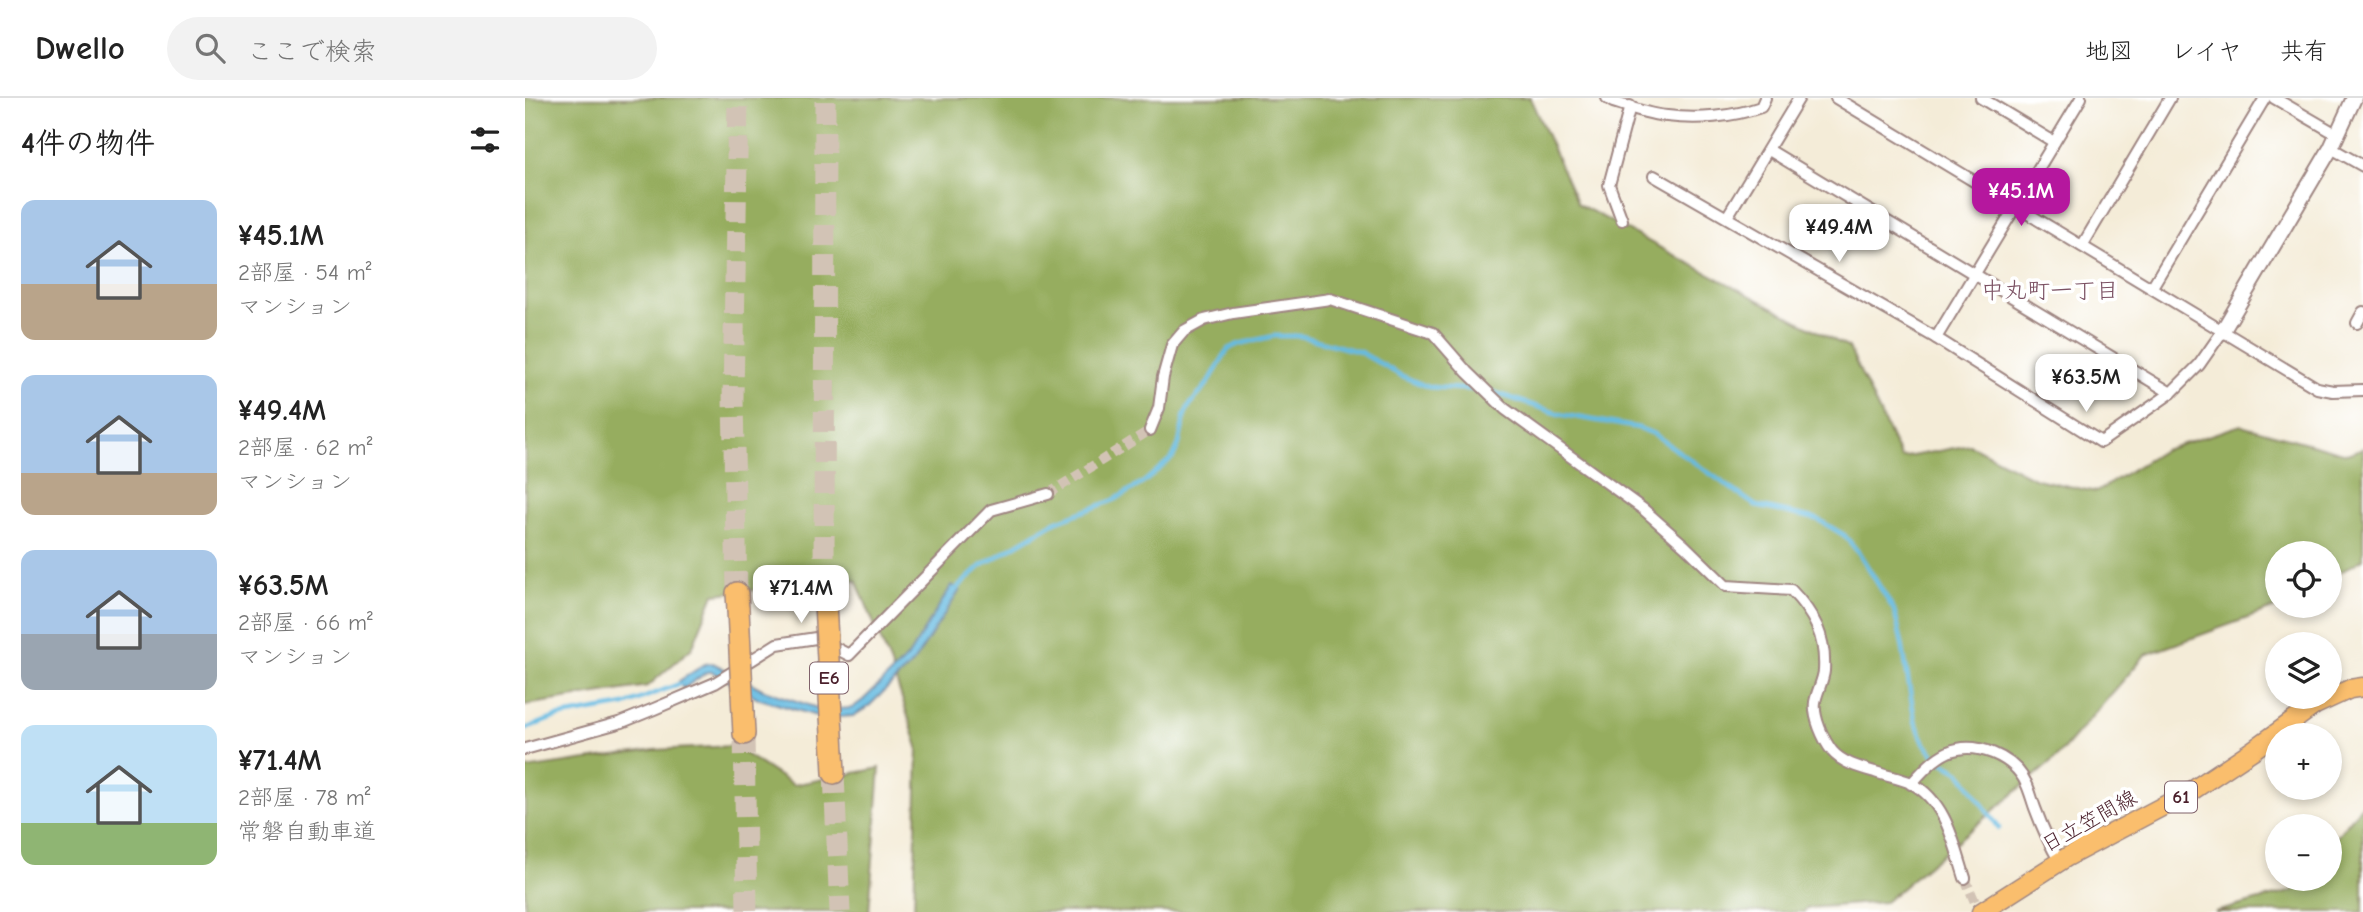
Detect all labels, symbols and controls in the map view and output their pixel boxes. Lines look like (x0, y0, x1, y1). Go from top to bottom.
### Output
search box (167, 17, 657, 80)
text: Dwello (35, 29, 125, 67)
icon: search (191, 29, 229, 67)
text: ここで検索 (247, 37, 377, 67)
text: 地図 (2085, 37, 2133, 65)
text: レイヤ (2171, 37, 2242, 65)
text: 共有 (2280, 37, 2328, 65)
icon: filters (466, 121, 504, 159)
text: 4件の物件 (21, 126, 155, 161)
pin: ¥45.1M (1964, 169, 2078, 228)
text: ¥45.1M (1988, 177, 2054, 204)
pin: ¥49.4M (1782, 204, 1896, 264)
text: ¥49.4M (1805, 213, 1873, 240)
text: ¥45.1M (238, 218, 324, 253)
icon: home (77, 228, 161, 312)
text: 2部屋 · 54 m² (238, 259, 371, 286)
district label: 中丸町一丁目 (1981, 277, 2119, 304)
text: マンション (238, 293, 352, 320)
pin: ¥63.5M (2029, 354, 2143, 414)
text: ¥63.5M (2051, 363, 2121, 390)
text: ¥49.4M (238, 393, 326, 428)
icon: home (77, 403, 161, 487)
text: 2部屋 · 62 m² (238, 434, 372, 461)
text: マンション (238, 468, 352, 495)
map controls (2265, 541, 2342, 891)
button: locate (2265, 541, 2342, 618)
pin: ¥71.4M (744, 566, 858, 625)
text: ¥63.5M (238, 568, 329, 603)
text: ¥71.4M (769, 574, 833, 601)
icon: home (77, 578, 161, 662)
text: 2部屋 · 66 m² (238, 609, 373, 636)
button: layers (2265, 632, 2342, 709)
text: マンション (238, 643, 352, 670)
road number: E6 (810, 663, 848, 694)
button: + (2265, 723, 2342, 800)
text: ¥71.4M (238, 743, 322, 778)
icon: home (77, 753, 161, 837)
road number: 61 (2165, 782, 2197, 812)
text: 2部屋 · 78 m² (238, 784, 370, 811)
street label: 日立笠間線 (2037, 785, 2141, 857)
button: − (2265, 814, 2342, 891)
text: 常磐自動車道 (238, 818, 376, 845)

